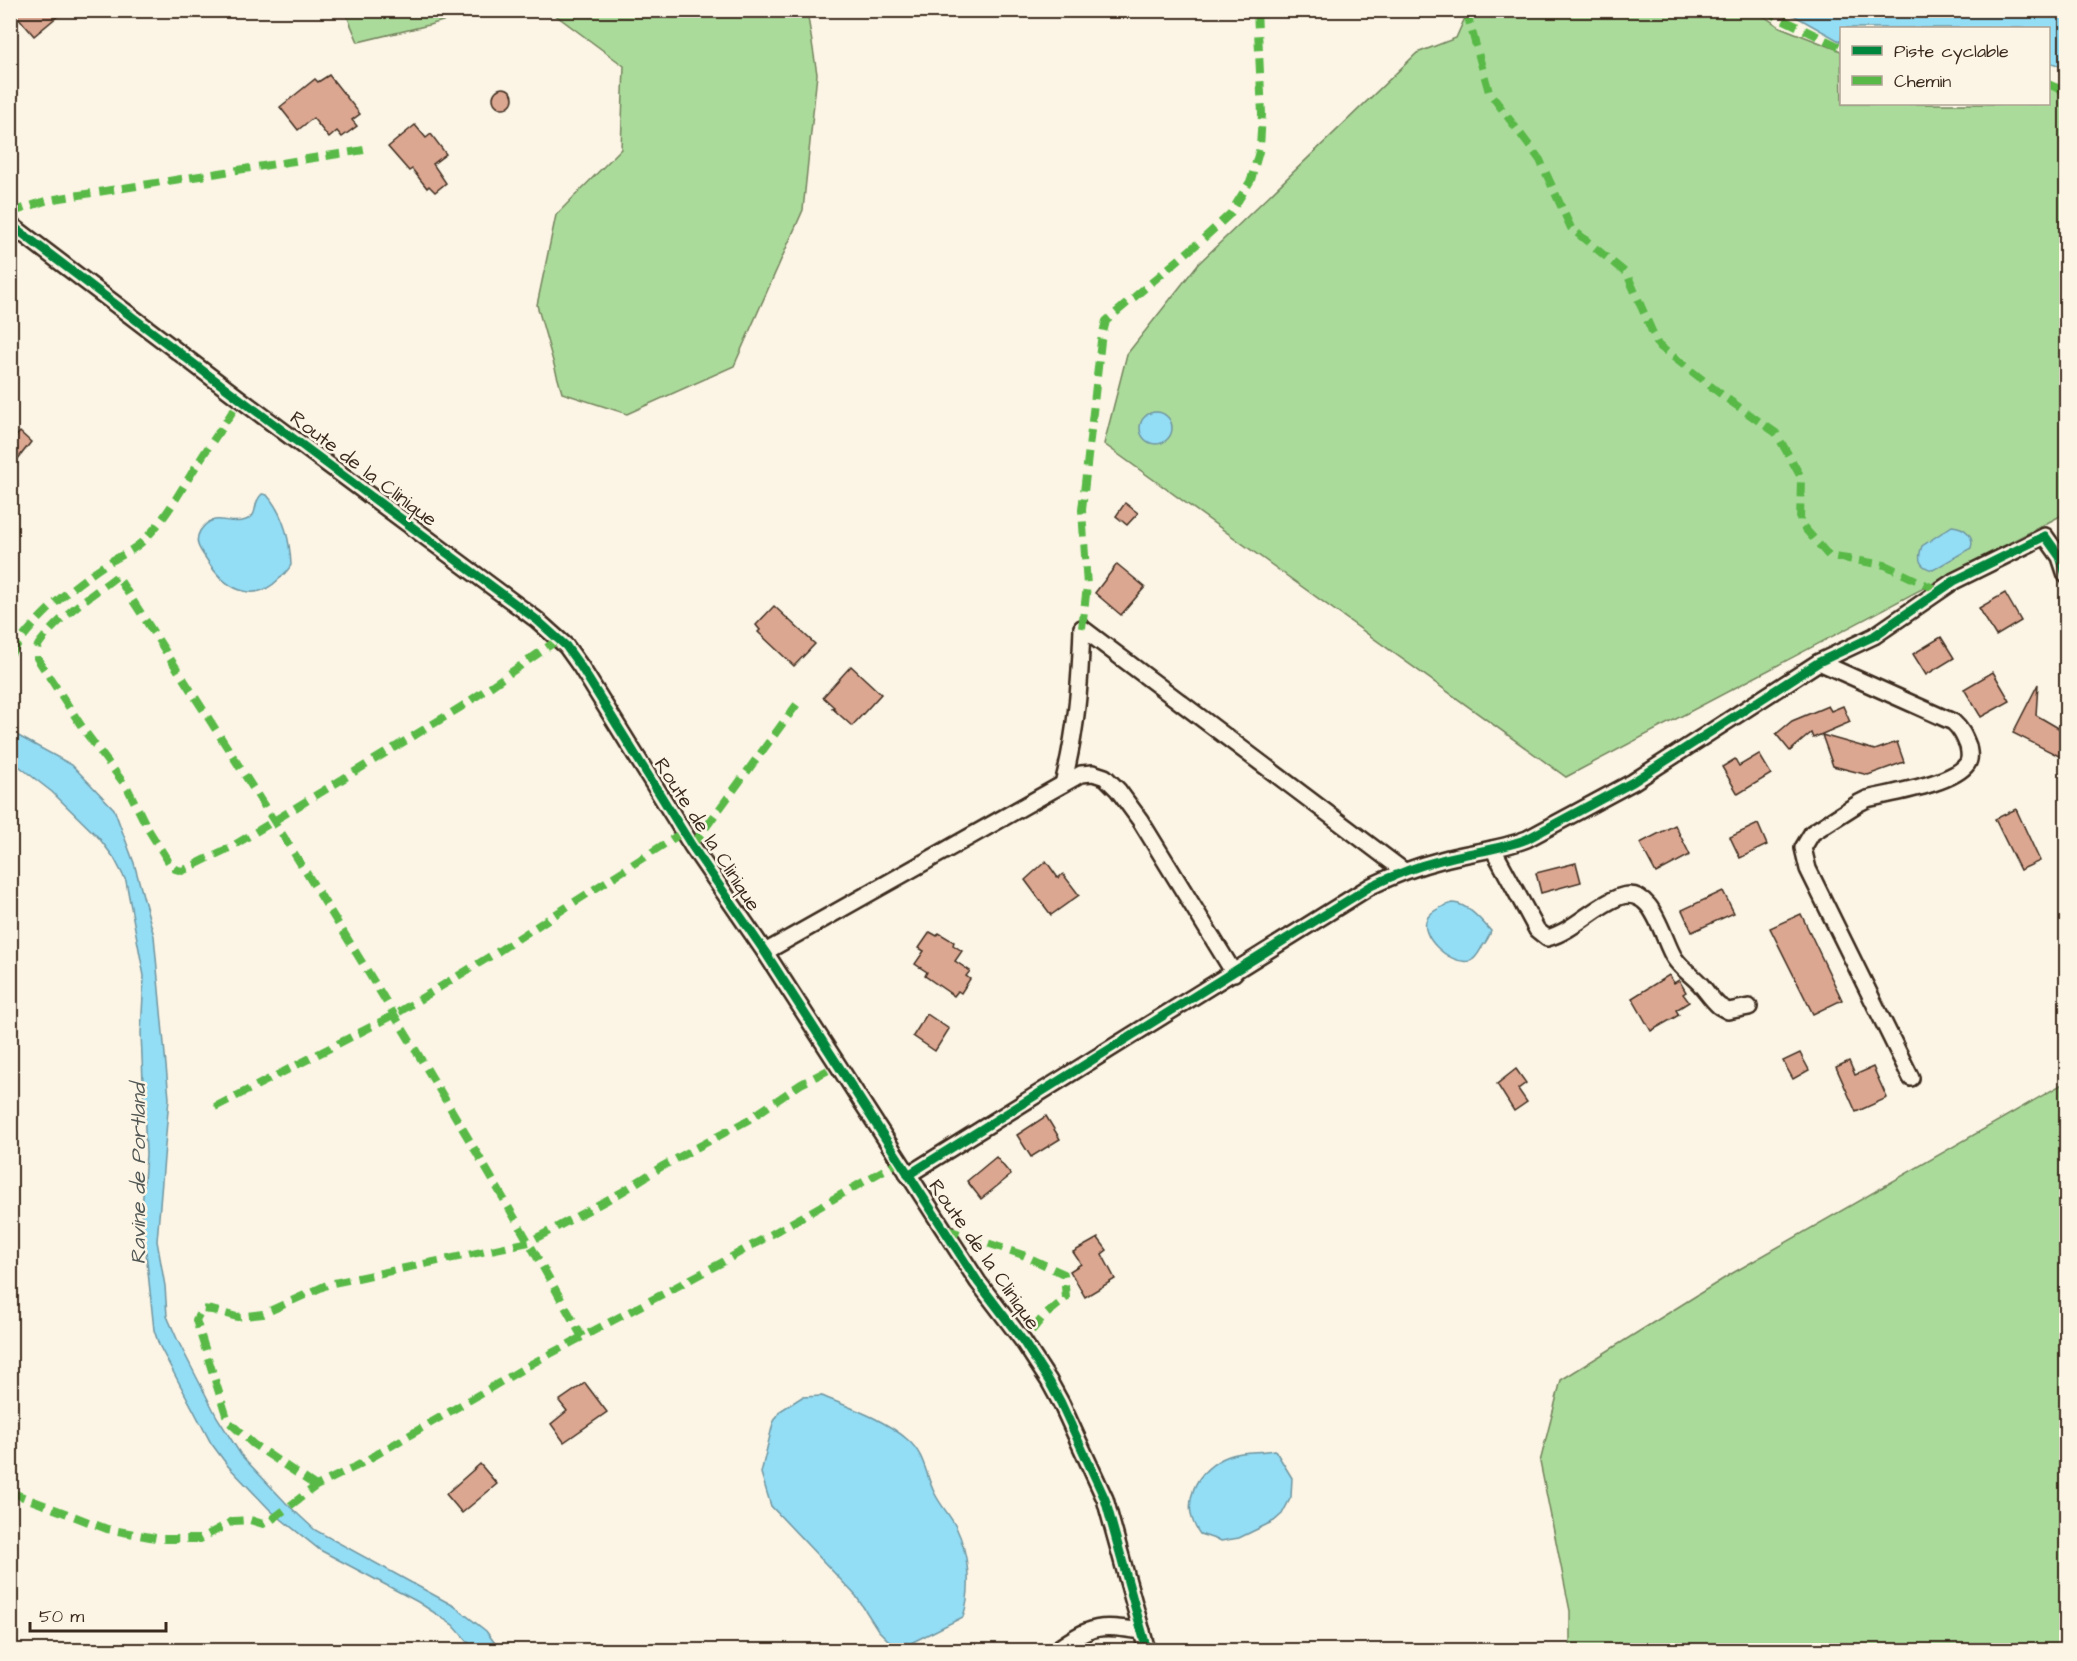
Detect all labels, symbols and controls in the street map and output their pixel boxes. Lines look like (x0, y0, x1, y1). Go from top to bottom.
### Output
legend (1840, 27, 2050, 105)
text: Piste cyclable (1894, 39, 2009, 65)
text: Chemin (1894, 69, 1951, 94)
street label: Route de la Clinique (284, 404, 443, 534)
street label: Route de la Clinique (647, 752, 767, 917)
water label: Ravine de Portland (124, 1079, 153, 1265)
street label: Route de la Clinique (922, 1174, 1047, 1335)
scale bar (30, 1595, 166, 1633)
text: 50 m (39, 1604, 84, 1629)

